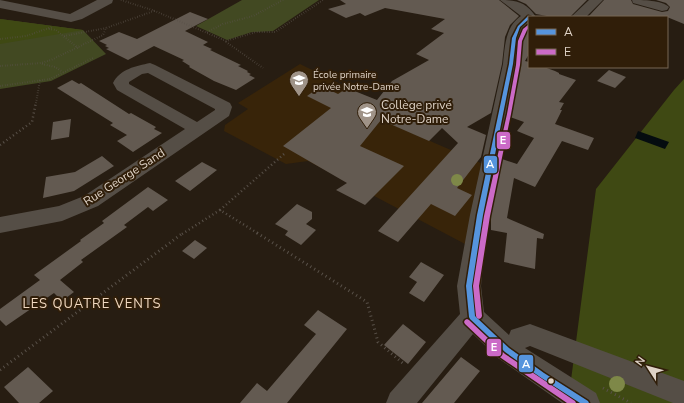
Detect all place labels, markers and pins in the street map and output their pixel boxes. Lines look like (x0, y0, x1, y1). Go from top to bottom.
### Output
place label: École primaire privée Notre-Dame (313, 68, 399, 94)
school or university icon: École primaire privée Notre-Dame (288, 69, 310, 97)
place label: Collège privé Notre-Dame (381, 97, 452, 127)
school or university icon: Collège privé Notre-Dame (356, 101, 378, 129)
unlabelled marker (546, 376, 556, 386)

